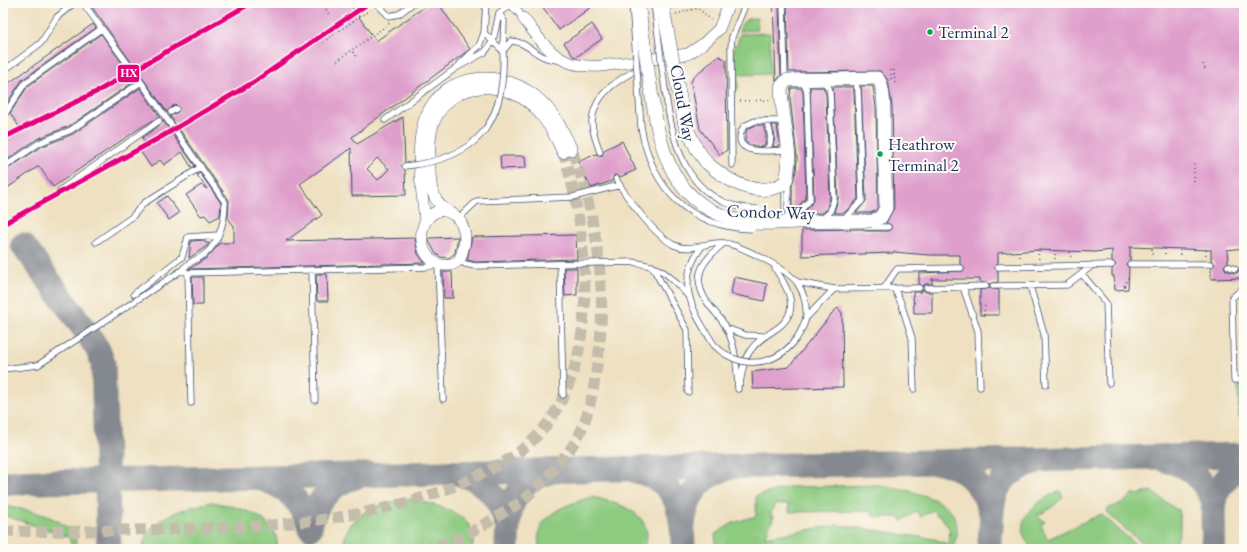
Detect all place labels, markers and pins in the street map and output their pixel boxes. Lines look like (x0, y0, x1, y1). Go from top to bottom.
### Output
place label: Terminal 2 (938, 21, 1009, 43)
marker: Terminal 2 (925, 27, 935, 37)
place label: Heathrow Terminal 2 (888, 133, 959, 176)
marker: Heathrow Terminal 2 (875, 149, 885, 159)

